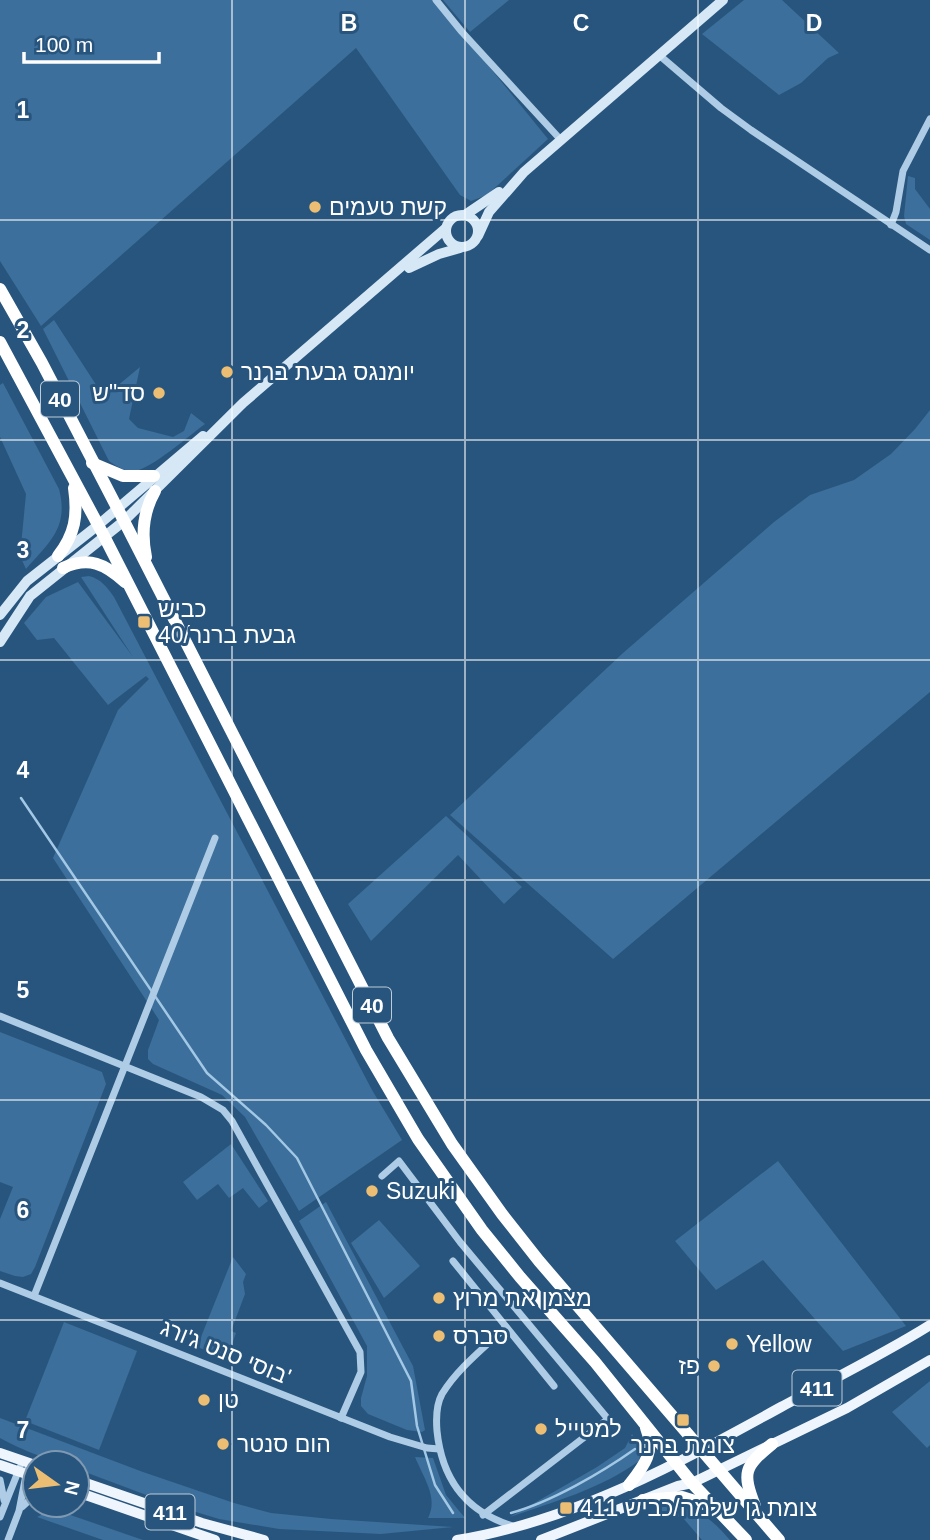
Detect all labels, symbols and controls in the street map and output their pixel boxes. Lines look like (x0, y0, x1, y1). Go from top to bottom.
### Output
text: B (341, 10, 357, 36)
text: C (573, 10, 589, 36)
text: D (806, 10, 822, 36)
scale bar (24, 21, 159, 65)
text: 100 m (35, 33, 93, 56)
text: 1 (17, 97, 30, 123)
place label: קשת טעמים (329, 194, 447, 220)
marker: קשת טעמים (307, 199, 323, 215)
text: 2 (17, 317, 29, 343)
place label: יומנגס גבעת ברנר (241, 359, 415, 385)
marker: יומנגס גבעת ברנר (219, 364, 235, 380)
place label: סד"ש (92, 380, 145, 406)
road number: 40 (41, 382, 79, 416)
marker: סד"ש (151, 385, 167, 401)
text: 3 (17, 537, 29, 563)
place label: כביש 40/גבעת ברנר (158, 596, 296, 648)
marker: כביש 40/גבעת ברנר (136, 614, 152, 630)
text: 4 (17, 757, 30, 783)
text: 5 (17, 977, 30, 1003)
road number: 40 (353, 988, 391, 1023)
place label: Suzuki (386, 1178, 455, 1204)
marker: Suzuki (364, 1183, 380, 1199)
text: 6 (17, 1197, 29, 1223)
place label: מצמן את מרוץ (453, 1285, 592, 1311)
marker: מצמן את מרוץ (431, 1290, 447, 1306)
street label: בוסי סנט ג'ורג' (157, 1314, 295, 1390)
place label: סברס (453, 1323, 508, 1349)
marker: סברס (431, 1328, 447, 1344)
place label: Yellow (746, 1331, 812, 1357)
marker: Yellow (724, 1336, 740, 1352)
place label: פז (679, 1353, 700, 1379)
marker: פז (706, 1358, 722, 1374)
road number: 411 (792, 1370, 842, 1406)
place label: טן (218, 1387, 239, 1413)
marker: טן (196, 1392, 212, 1408)
marker: צומת ברנר (675, 1412, 691, 1428)
place label: למטייל (555, 1416, 622, 1442)
text: 7 (17, 1417, 29, 1443)
marker: למטייל (533, 1421, 549, 1437)
place label: הום סנטר (237, 1431, 331, 1457)
place label: צומת ברנר (631, 1432, 735, 1458)
marker: הום סנטר (215, 1436, 231, 1452)
north arrow (21, 1449, 91, 1519)
text: N (60, 1479, 84, 1497)
road number: 411 (146, 1494, 194, 1530)
place label: צומת גן שלמה/כביש 411 (580, 1495, 817, 1521)
marker: צומת גן שלמה/כביש 411 (558, 1500, 574, 1516)

